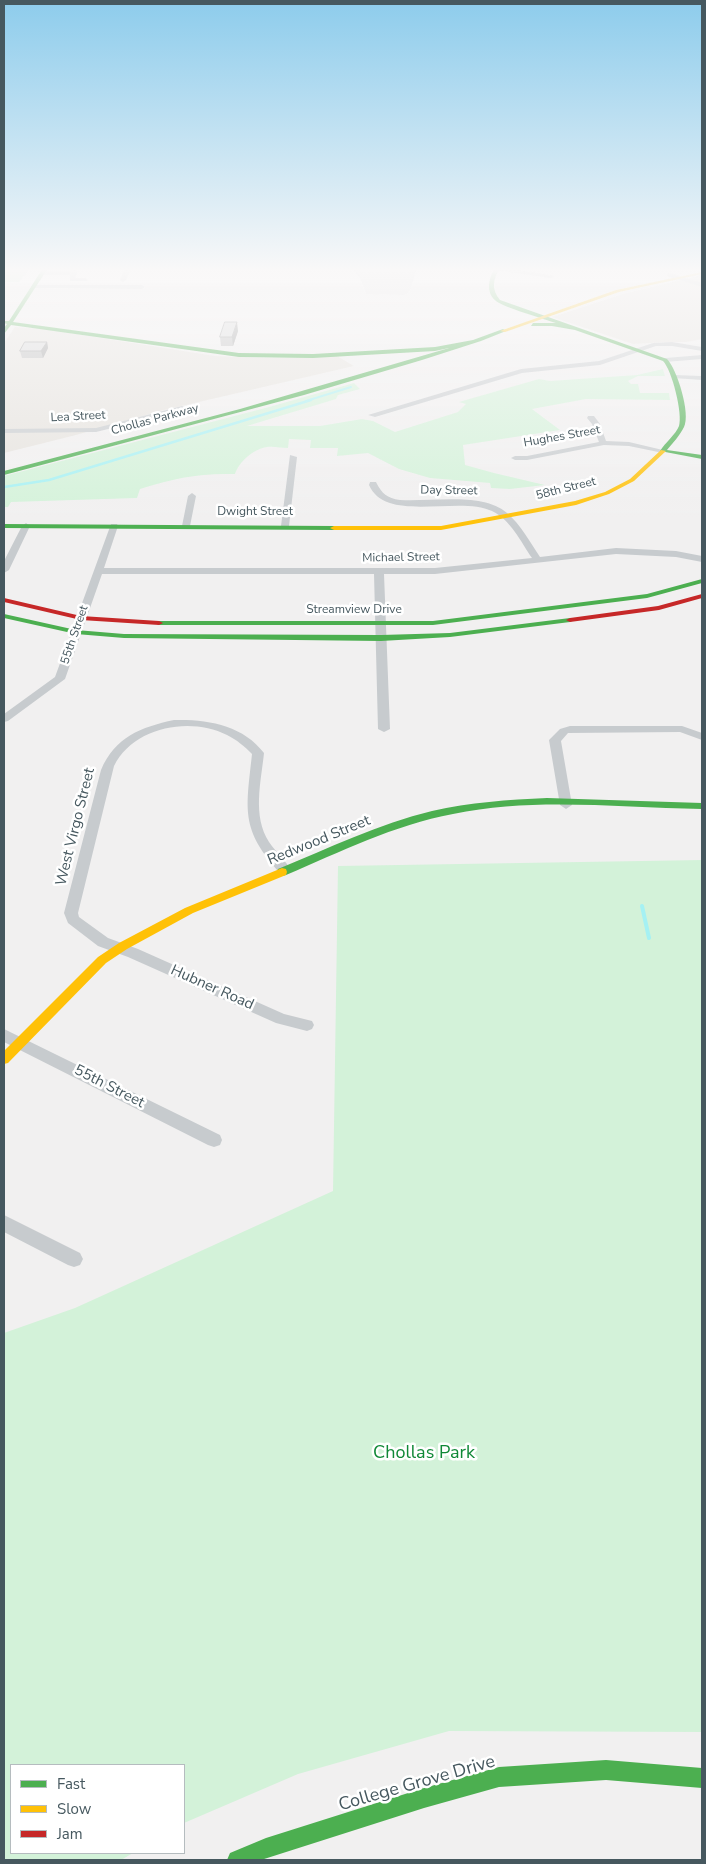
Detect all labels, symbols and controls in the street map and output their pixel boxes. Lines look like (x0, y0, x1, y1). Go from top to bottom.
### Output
street label: Chollas Parkway (110, 401, 200, 439)
street label: Lea Street (50, 408, 106, 426)
street label: Hughes Street (522, 423, 602, 451)
street label: 58th Street (535, 475, 597, 503)
street label: Day Street (420, 483, 478, 499)
street label: Dwight Street (217, 505, 293, 519)
street label: Michael Street (362, 550, 440, 566)
street label: Streamview Drive (306, 603, 402, 617)
street label: 55th Street (58, 604, 92, 666)
street label: West Virgo Street (53, 766, 99, 888)
street label: Redwood Street (265, 812, 373, 870)
street label: Hubner Road (168, 962, 256, 1014)
street label: 55th Street (71, 1062, 147, 1112)
park label: Chollas Park (373, 1443, 475, 1465)
street label: College Grove Drive (336, 1751, 498, 1817)
legend (10, 1764, 185, 1854)
text: Fast (57, 1774, 85, 1794)
text: Slow (57, 1799, 91, 1819)
text: Jam (57, 1824, 83, 1844)

